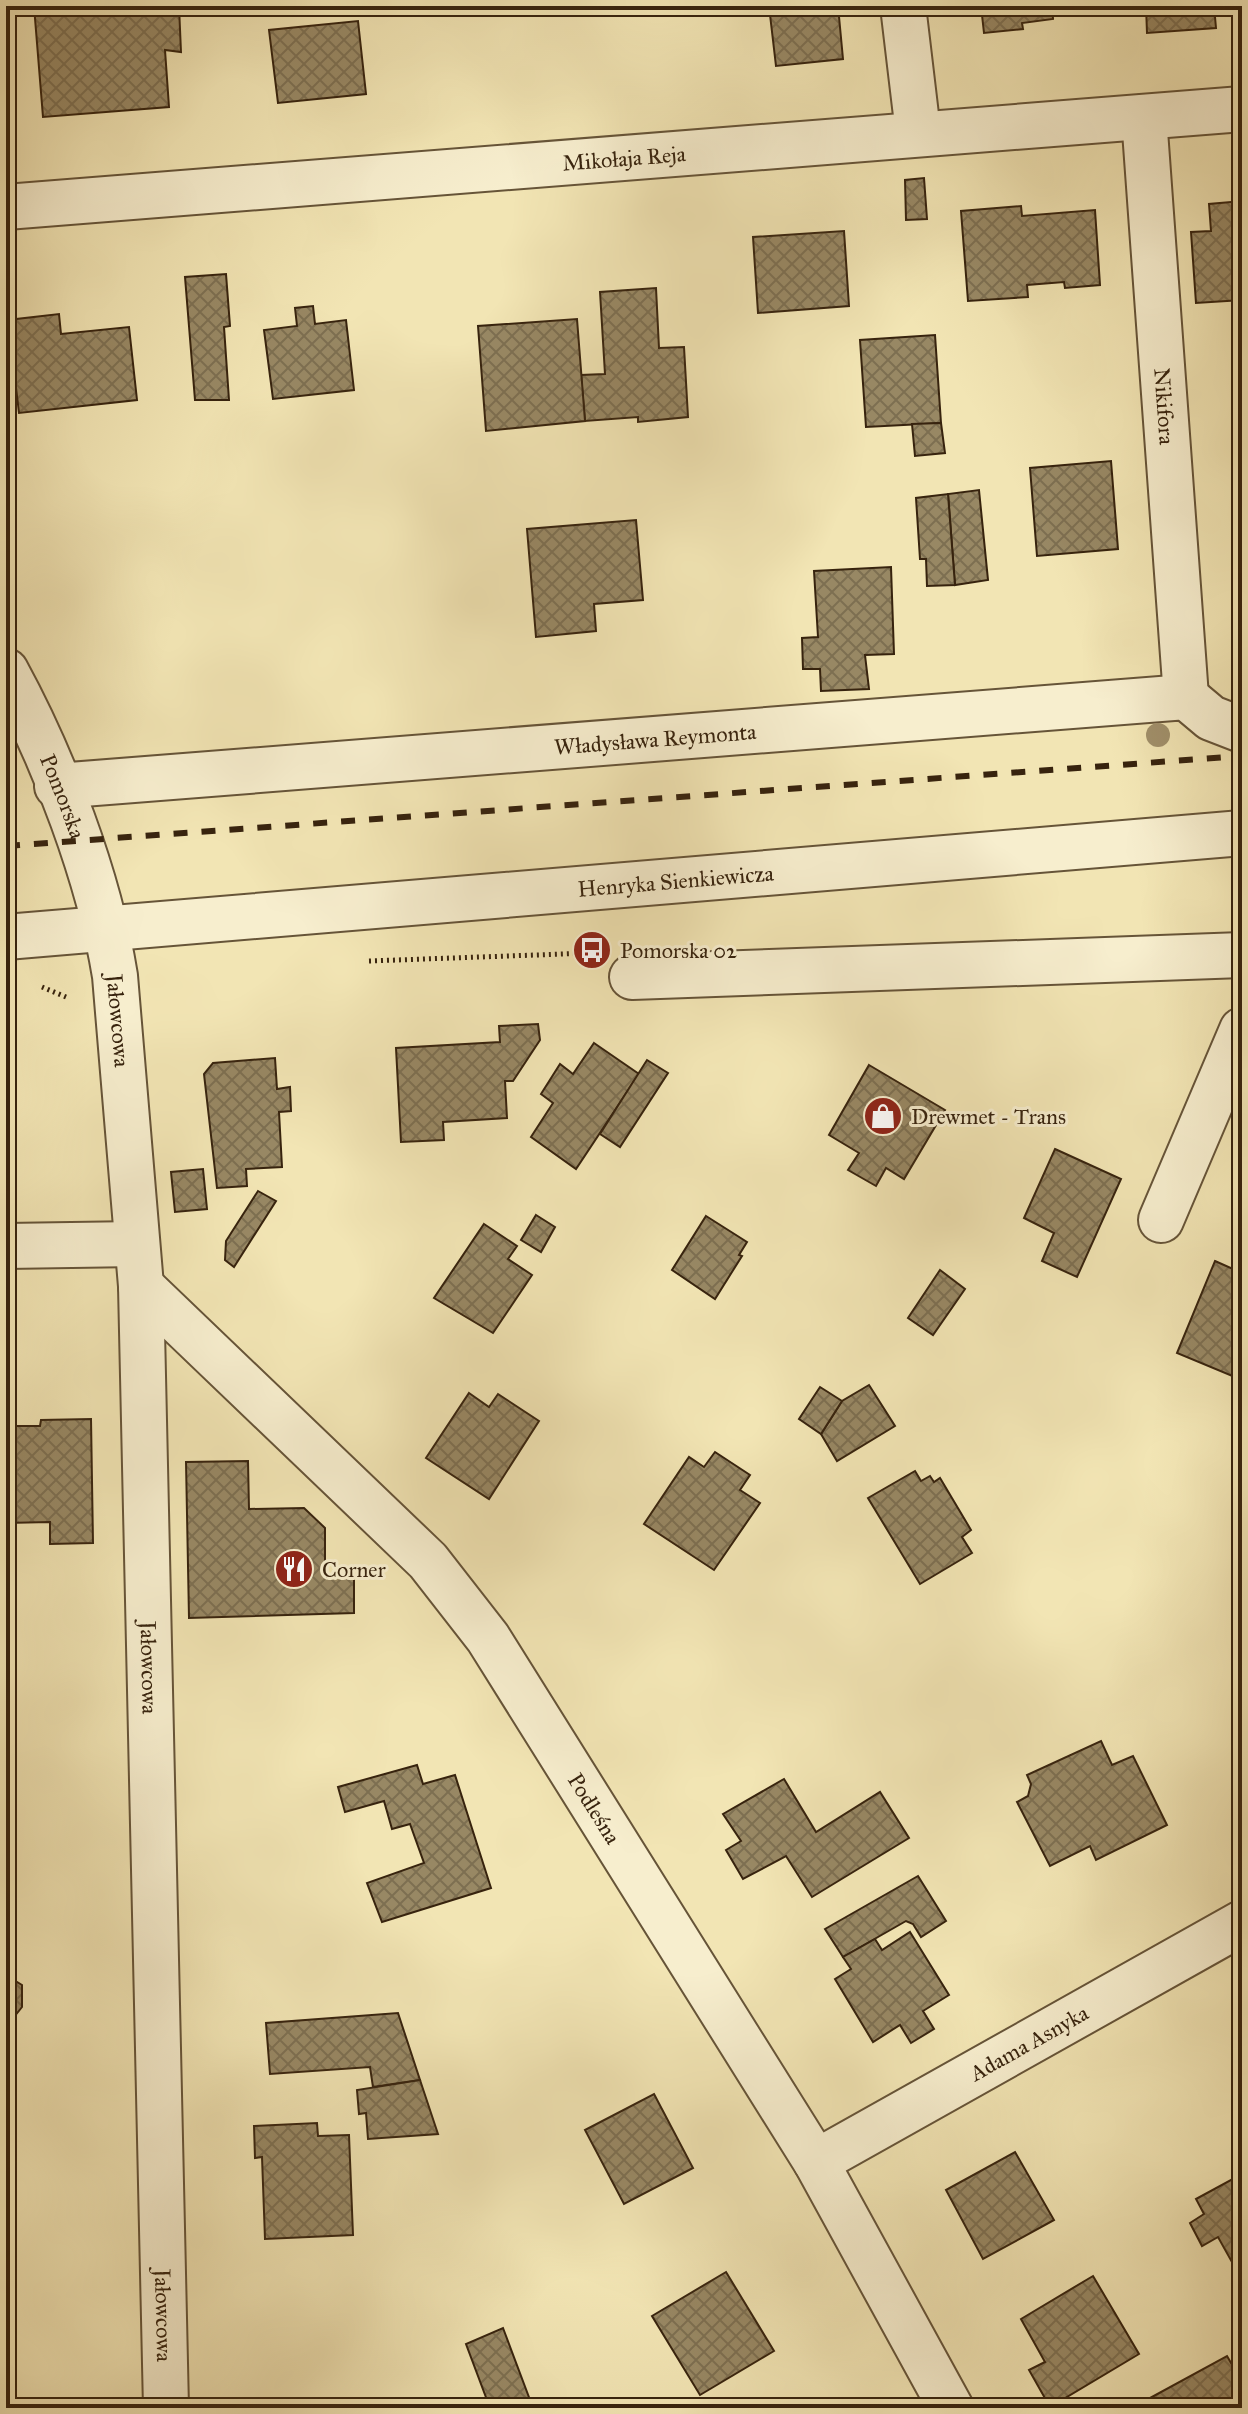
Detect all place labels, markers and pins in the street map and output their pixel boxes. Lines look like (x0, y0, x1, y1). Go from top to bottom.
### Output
bus stop icon: Pomorska 02 (571, 929, 613, 971)
place label: Pomorska 02 (620, 937, 737, 964)
shop icon: Drewmet - Trans (862, 1095, 904, 1137)
place label: Drewmet - Trans (911, 1103, 1066, 1130)
restaurant icon: Corner (273, 1548, 315, 1590)
place label: Corner (322, 1556, 386, 1583)

